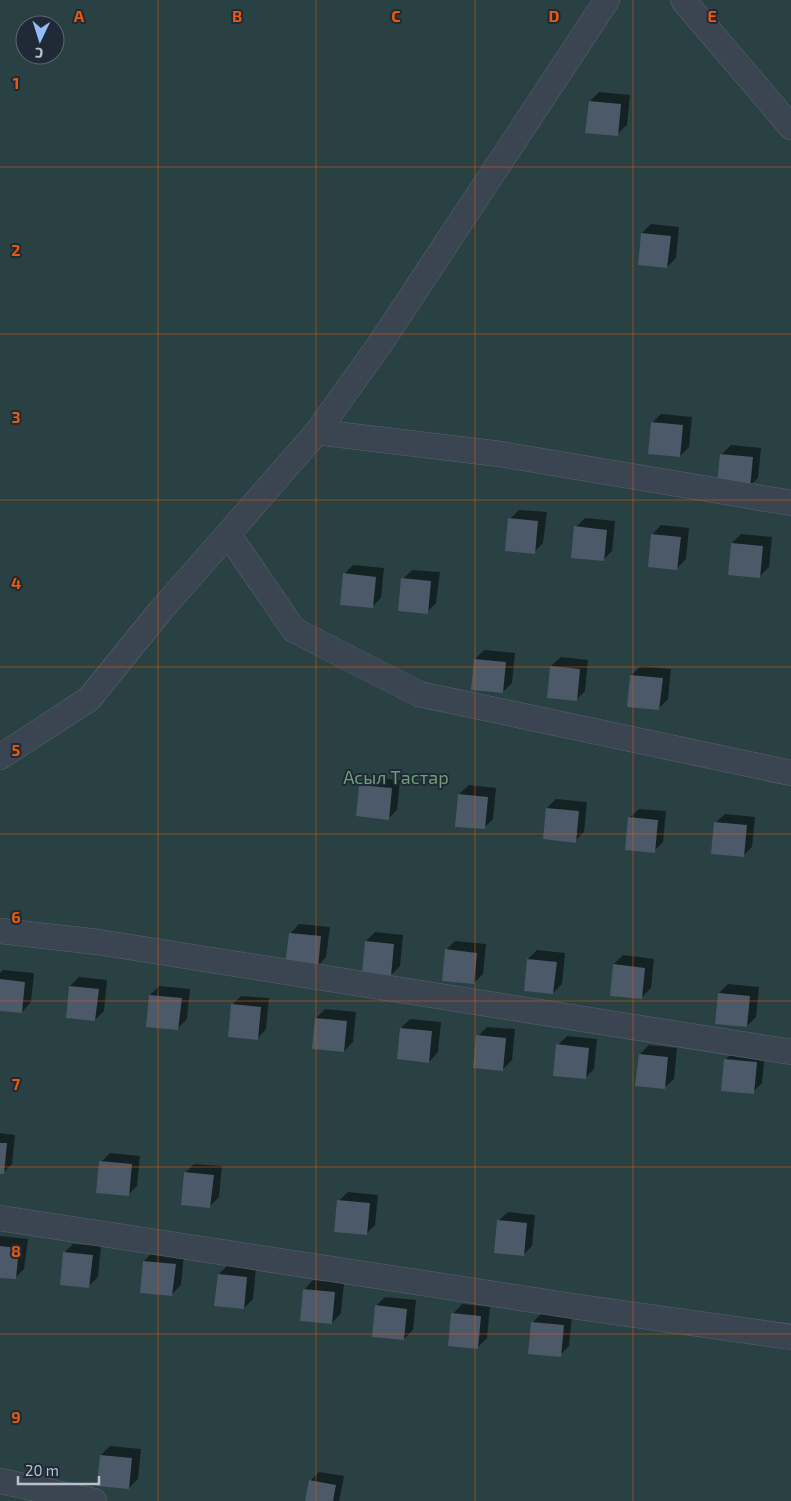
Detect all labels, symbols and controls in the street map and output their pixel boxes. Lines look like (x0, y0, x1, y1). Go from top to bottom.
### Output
text: A (74, 6, 85, 25)
text: B (232, 6, 242, 25)
text: C (391, 6, 401, 25)
text: D (549, 6, 560, 25)
text: E (707, 6, 717, 25)
north arrow (15, 15, 65, 65)
text: С (34, 45, 44, 62)
text: 1 (13, 73, 19, 92)
text: 2 (11, 240, 21, 259)
text: 3 (11, 407, 21, 426)
text: 4 (11, 573, 21, 592)
text: 5 (12, 740, 21, 759)
park label: Асыл Тастар (343, 766, 449, 788)
text: 6 (11, 907, 21, 926)
text: 7 (12, 1074, 21, 1093)
text: 8 (11, 1241, 21, 1260)
text: 9 (11, 1407, 21, 1426)
scale bar (18, 1454, 99, 1486)
text: 20 m (25, 1461, 59, 1479)

